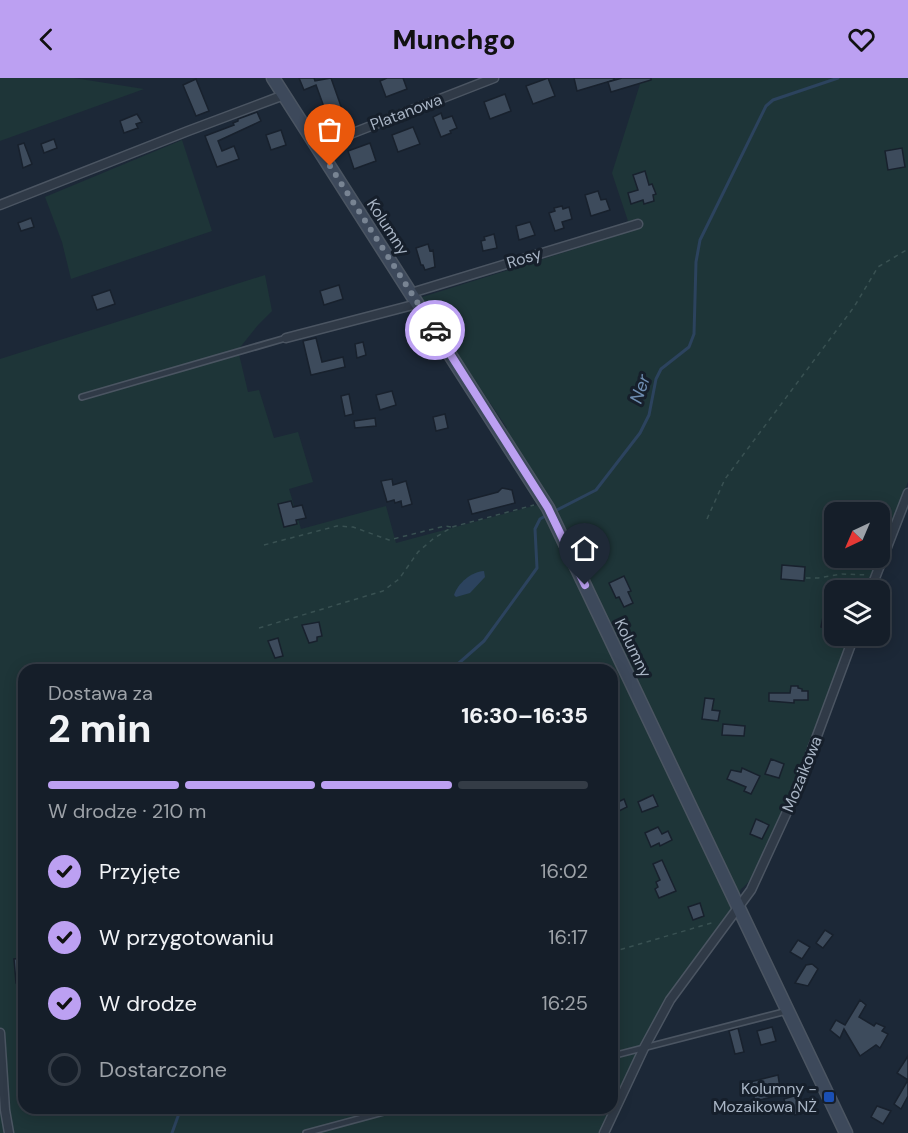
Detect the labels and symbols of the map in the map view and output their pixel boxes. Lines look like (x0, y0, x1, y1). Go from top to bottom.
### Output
street label: Platanowa (367, 89, 445, 135)
pin (304, 104, 355, 166)
street label: Kolumny (362, 195, 414, 259)
street label: Rosy (504, 243, 544, 273)
courier (405, 300, 465, 360)
water label: Ner (624, 370, 657, 407)
north arrow (824, 502, 890, 568)
pin (559, 523, 610, 585)
street label: Kolumny (610, 615, 656, 681)
street label: Mozaikowa (777, 733, 827, 815)
place label: Kolumny - Mozaikowa NŻ (713, 1078, 817, 1117)
marker: Kolumny - Mozaikowa NŻ (822, 1090, 836, 1104)

